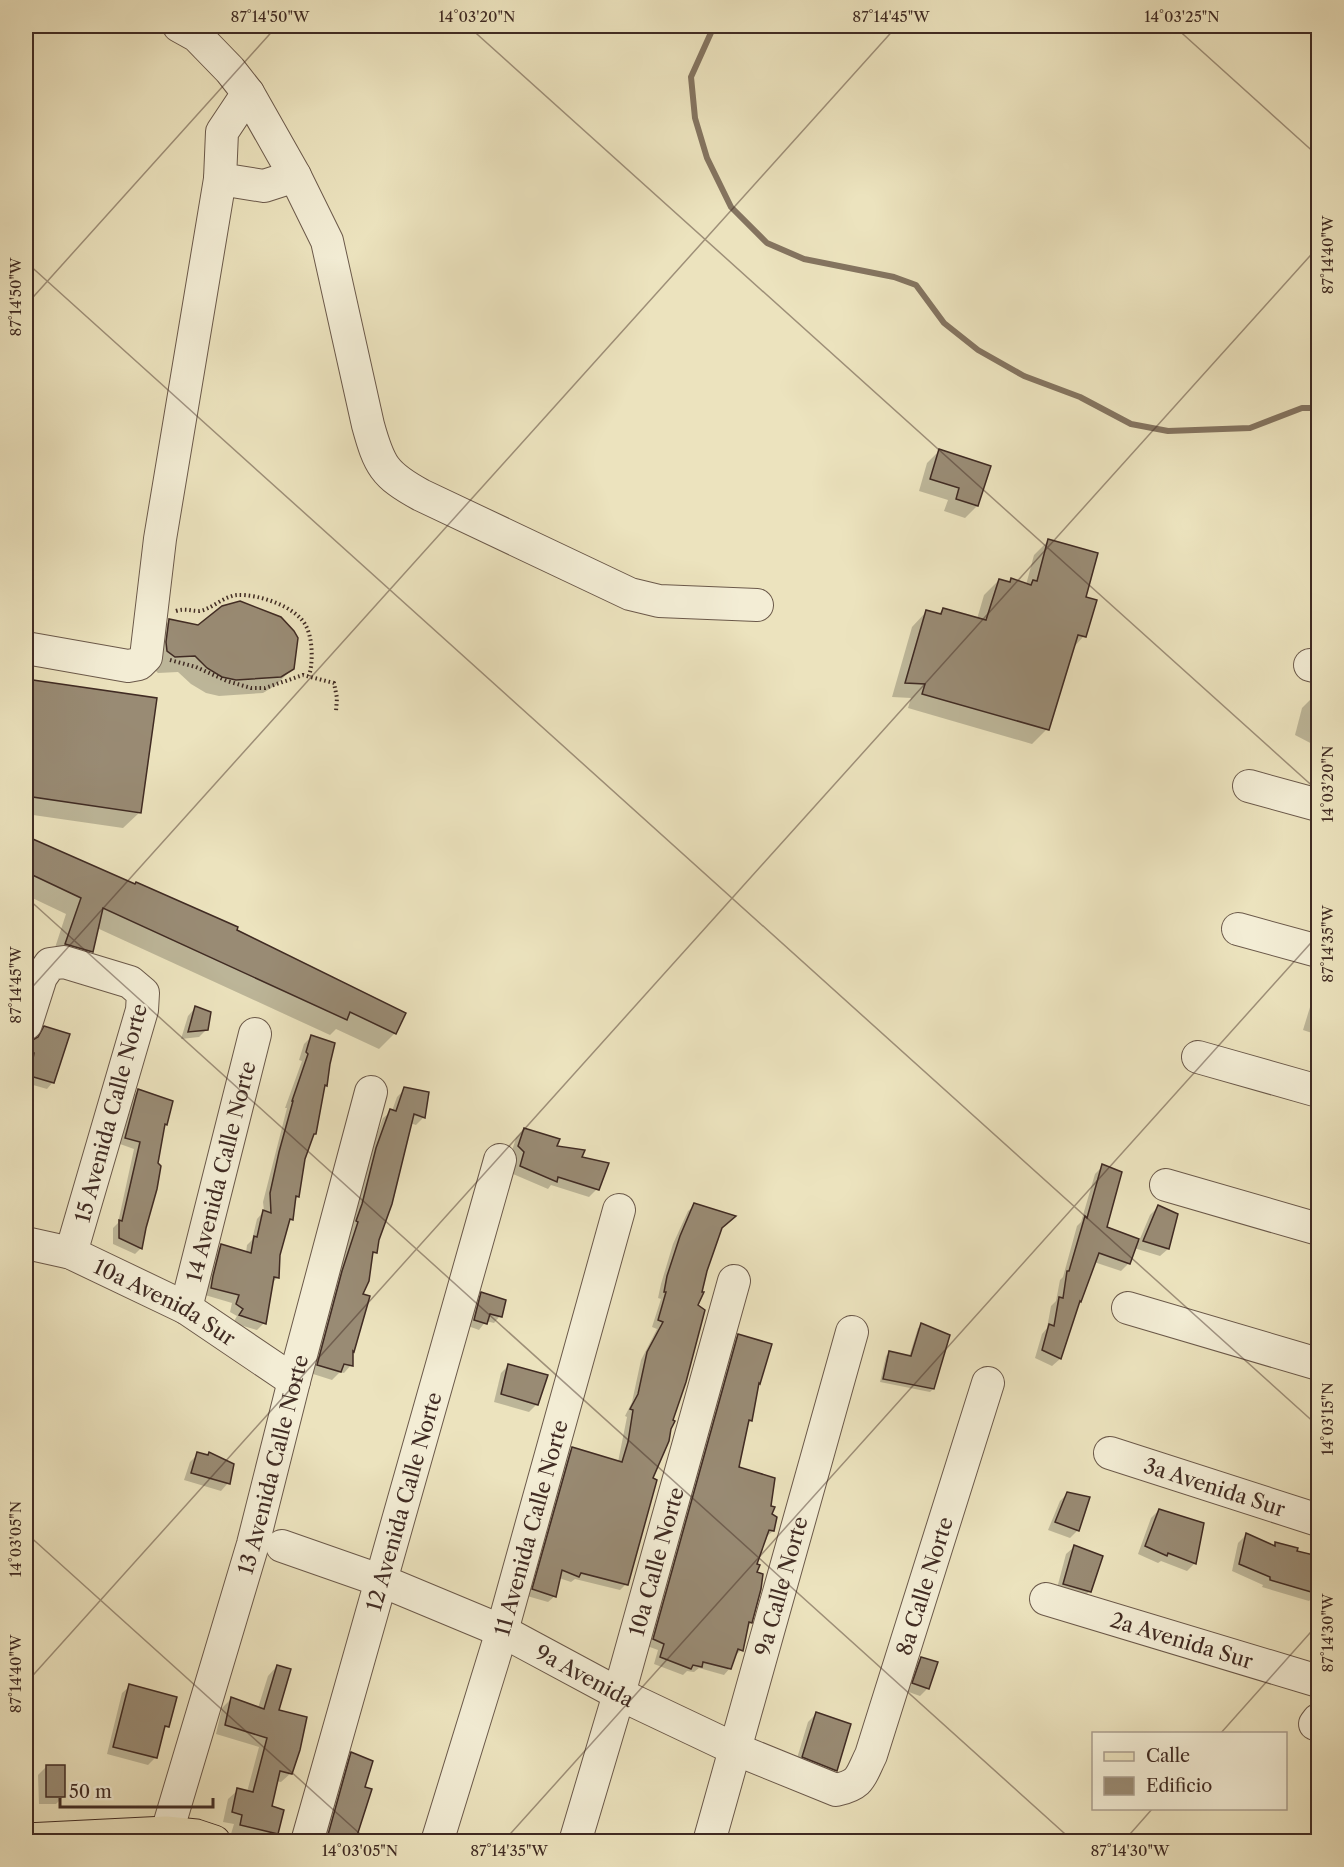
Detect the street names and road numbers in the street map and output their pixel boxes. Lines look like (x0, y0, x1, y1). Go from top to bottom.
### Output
street label: 15 Avenida Calle Norte (70, 1001, 152, 1225)
street label: 14 Avenida Calle Norte (181, 1059, 260, 1284)
street label: 10a Avenida Sur (90, 1253, 241, 1351)
street label: 13 Avenida Calle Norte (232, 1352, 313, 1577)
street label: 12 Avenida Calle Norte (361, 1389, 446, 1614)
street label: 11 Avenida Calle Norte (489, 1417, 573, 1638)
street label: 3a Avenida Sur (1141, 1452, 1289, 1521)
street label: 10a Calle Norte (623, 1484, 689, 1639)
street label: 9a Calle Norte (749, 1513, 812, 1658)
street label: 8a Calle Norte (891, 1514, 958, 1658)
street label: 2a Avenida Sur (1108, 1607, 1256, 1673)
street label: 9a Avenida (531, 1639, 639, 1712)

